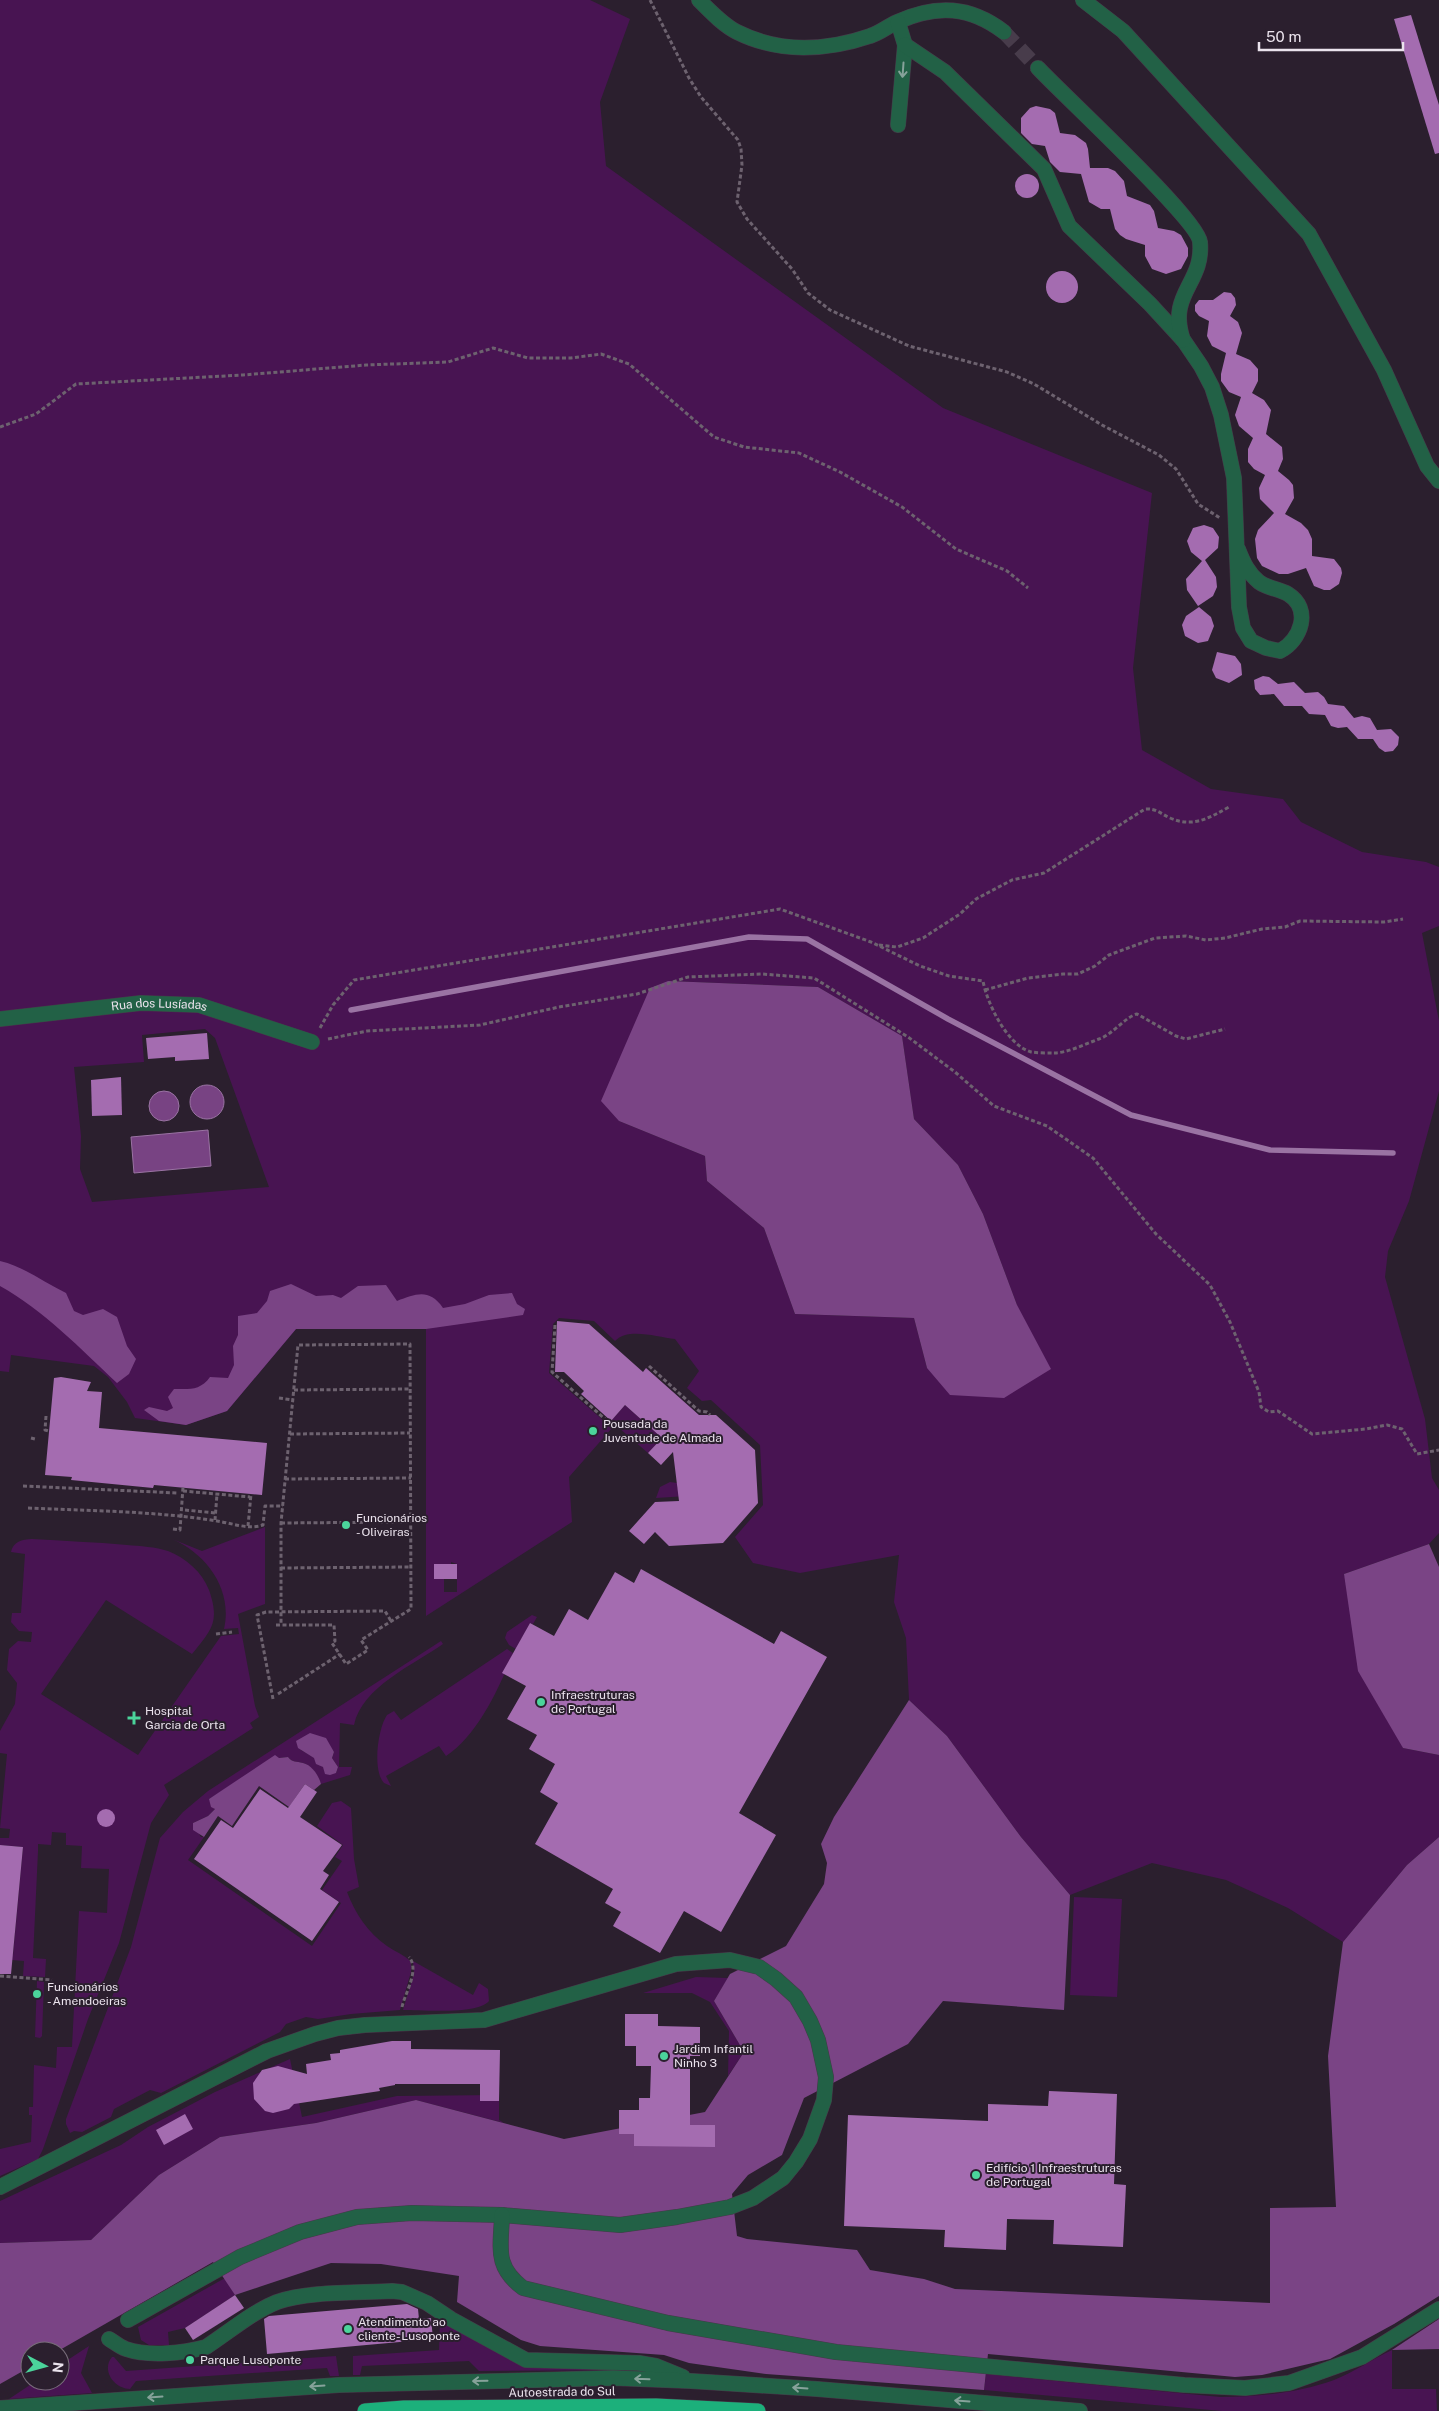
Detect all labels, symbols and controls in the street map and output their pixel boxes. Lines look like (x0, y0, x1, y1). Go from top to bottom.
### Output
scale bar (1259, 20, 1403, 52)
text: 50 m (1266, 28, 1301, 45)
one-way arrow (898, 61, 908, 77)
street label: Rua dos Lusíadas (110, 996, 209, 1014)
place label: Pousada da Juventude de Almada (603, 1417, 722, 1445)
marker: Pousada da Juventude de Almada (587, 1425, 599, 1437)
place label: Funcionários - Oliveiras (356, 1511, 427, 1539)
marker: Funcionários - Oliveiras (340, 1519, 352, 1531)
place label: Infraestruturas de Portugal (551, 1688, 635, 1716)
marker: Infraestruturas de Portugal (535, 1696, 547, 1708)
place label: Hospital Garcia de Orta (145, 1704, 225, 1732)
marker: Hospital Garcia de Orta (127, 1711, 141, 1725)
place label: Funcionários - Amendoeiras (47, 1980, 126, 2008)
marker: Funcionários - Amendoeiras (31, 1988, 43, 2000)
place label: Jardim Infantil Ninho 3 (674, 2042, 753, 2070)
marker: Jardim Infantil Ninho 3 (658, 2050, 670, 2062)
place label: Edifício 1 Infraestruturas de Portugal (986, 2161, 1122, 2189)
marker: Edifício 1 Infraestruturas de Portugal (970, 2169, 982, 2181)
place label: Atendimento ao cliente- Lusoponte (358, 2315, 460, 2343)
marker: Atendimento ao cliente- Lusoponte (342, 2323, 354, 2335)
north arrow (20, 2341, 70, 2391)
place label: Parque Lusoponte (200, 2353, 301, 2367)
marker: Parque Lusoponte (184, 2354, 196, 2366)
text: N (49, 2361, 66, 2374)
one-way arrow (634, 2374, 650, 2384)
one-way arrow (472, 2376, 488, 2386)
one-way arrow (309, 2382, 325, 2391)
street label: Autoestrada do Sul (508, 2384, 616, 2400)
one-way arrow (792, 2384, 808, 2393)
one-way arrow (147, 2393, 163, 2402)
one-way arrow (954, 2396, 970, 2406)

